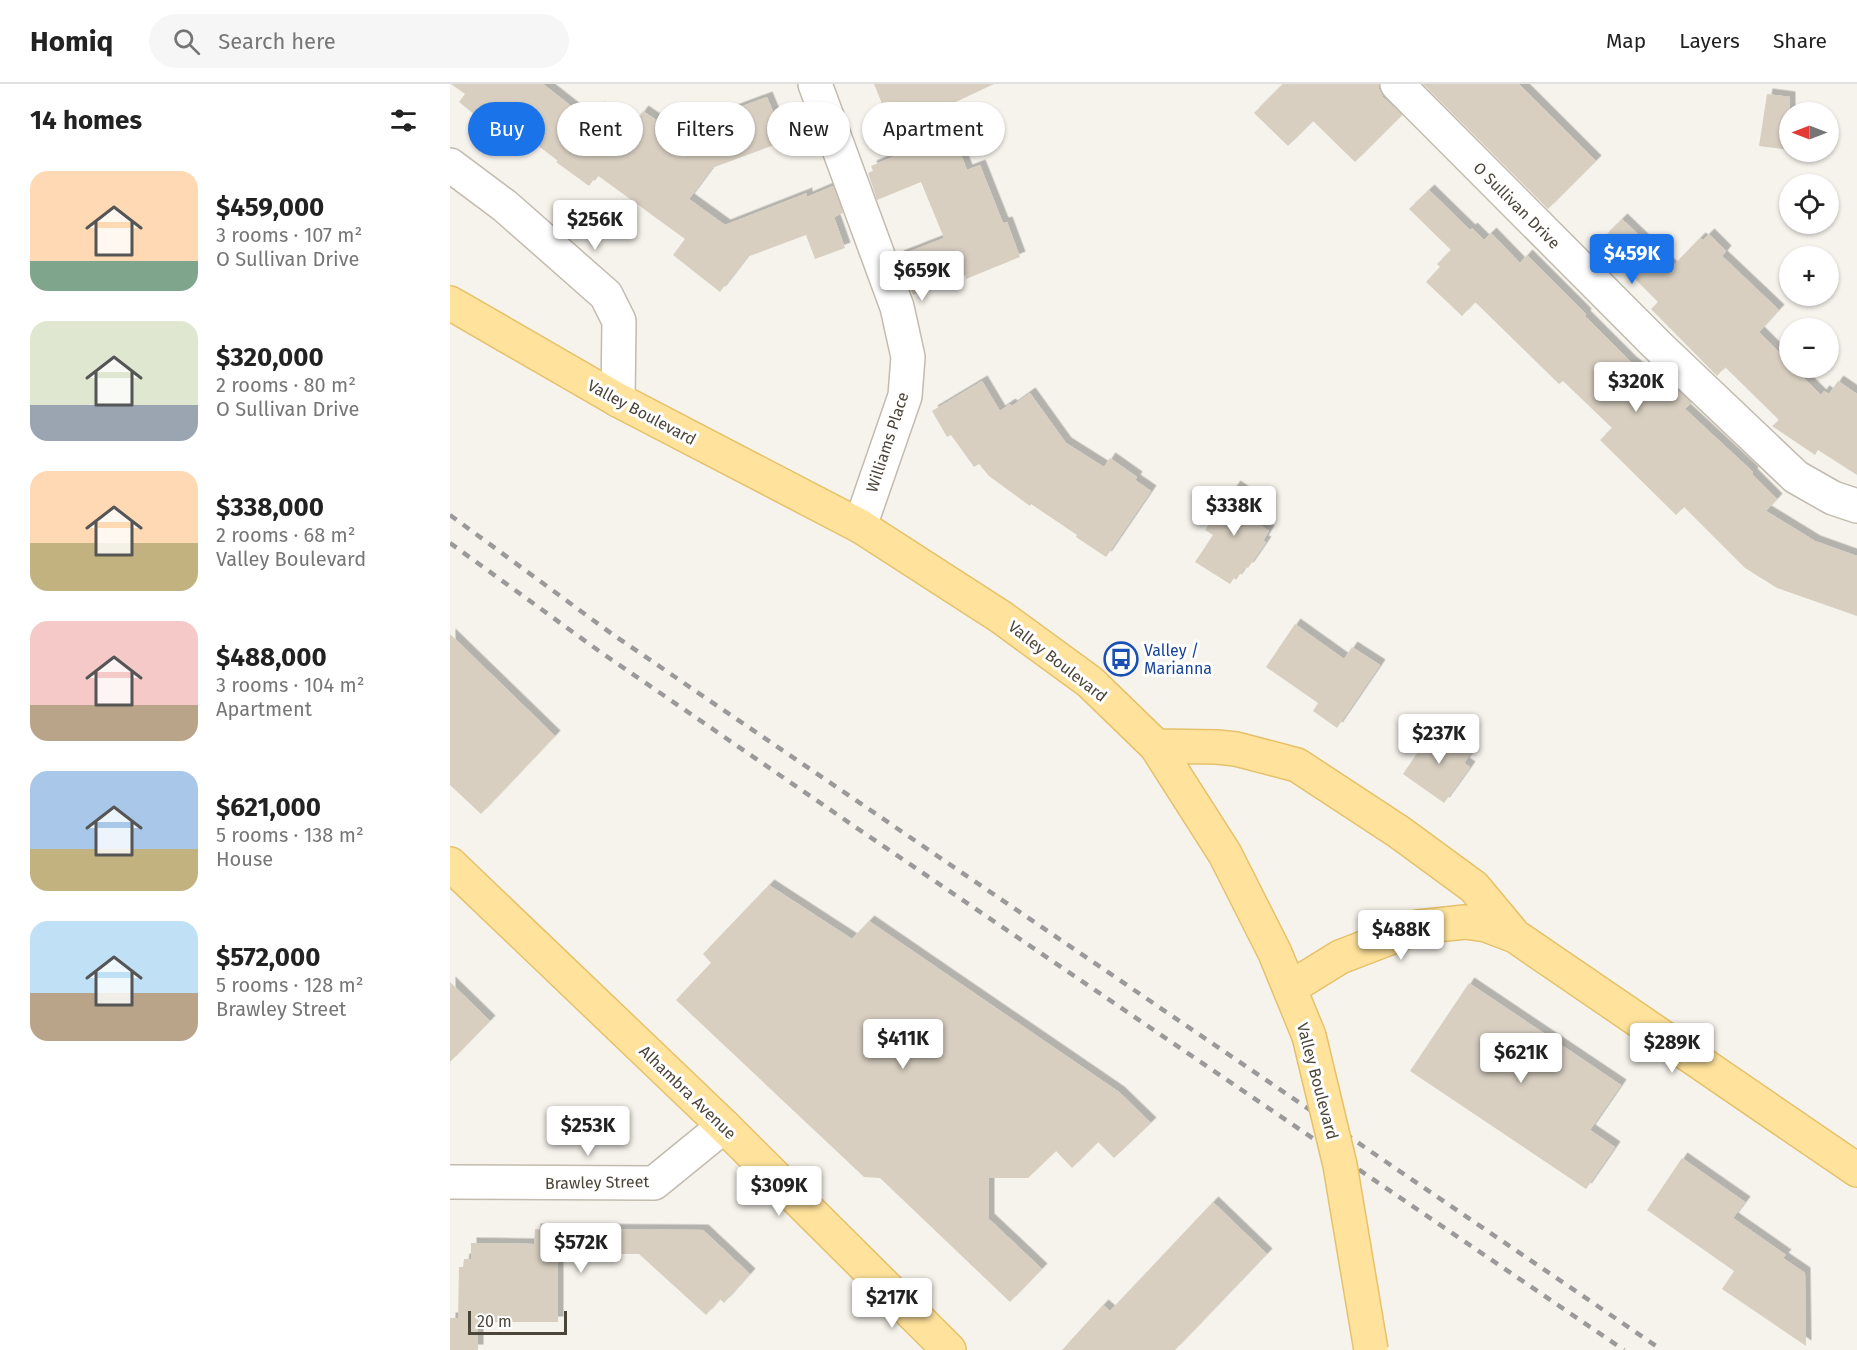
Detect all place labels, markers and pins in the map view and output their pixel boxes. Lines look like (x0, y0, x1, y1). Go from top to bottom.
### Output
pin: $256K (553, 200, 637, 251)
pin: $459K (1590, 234, 1674, 285)
pin: $659K (880, 251, 964, 302)
pin: $320K (1594, 362, 1678, 413)
pin: $338K (1192, 486, 1276, 537)
bus stop icon: Valley / Marianna (1103, 641, 1139, 677)
place label: Valley / Marianna (1144, 641, 1212, 678)
pin: $237K (1397, 714, 1481, 765)
pin: $488K (1359, 910, 1443, 961)
pin: $411K (861, 1019, 945, 1070)
pin: $289K (1630, 1023, 1714, 1074)
pin: $621K (1479, 1033, 1563, 1084)
pin: $253K (546, 1106, 630, 1157)
pin: $309K (737, 1166, 821, 1217)
pin: $572K (539, 1223, 623, 1274)
pin: $217K (850, 1278, 934, 1329)

